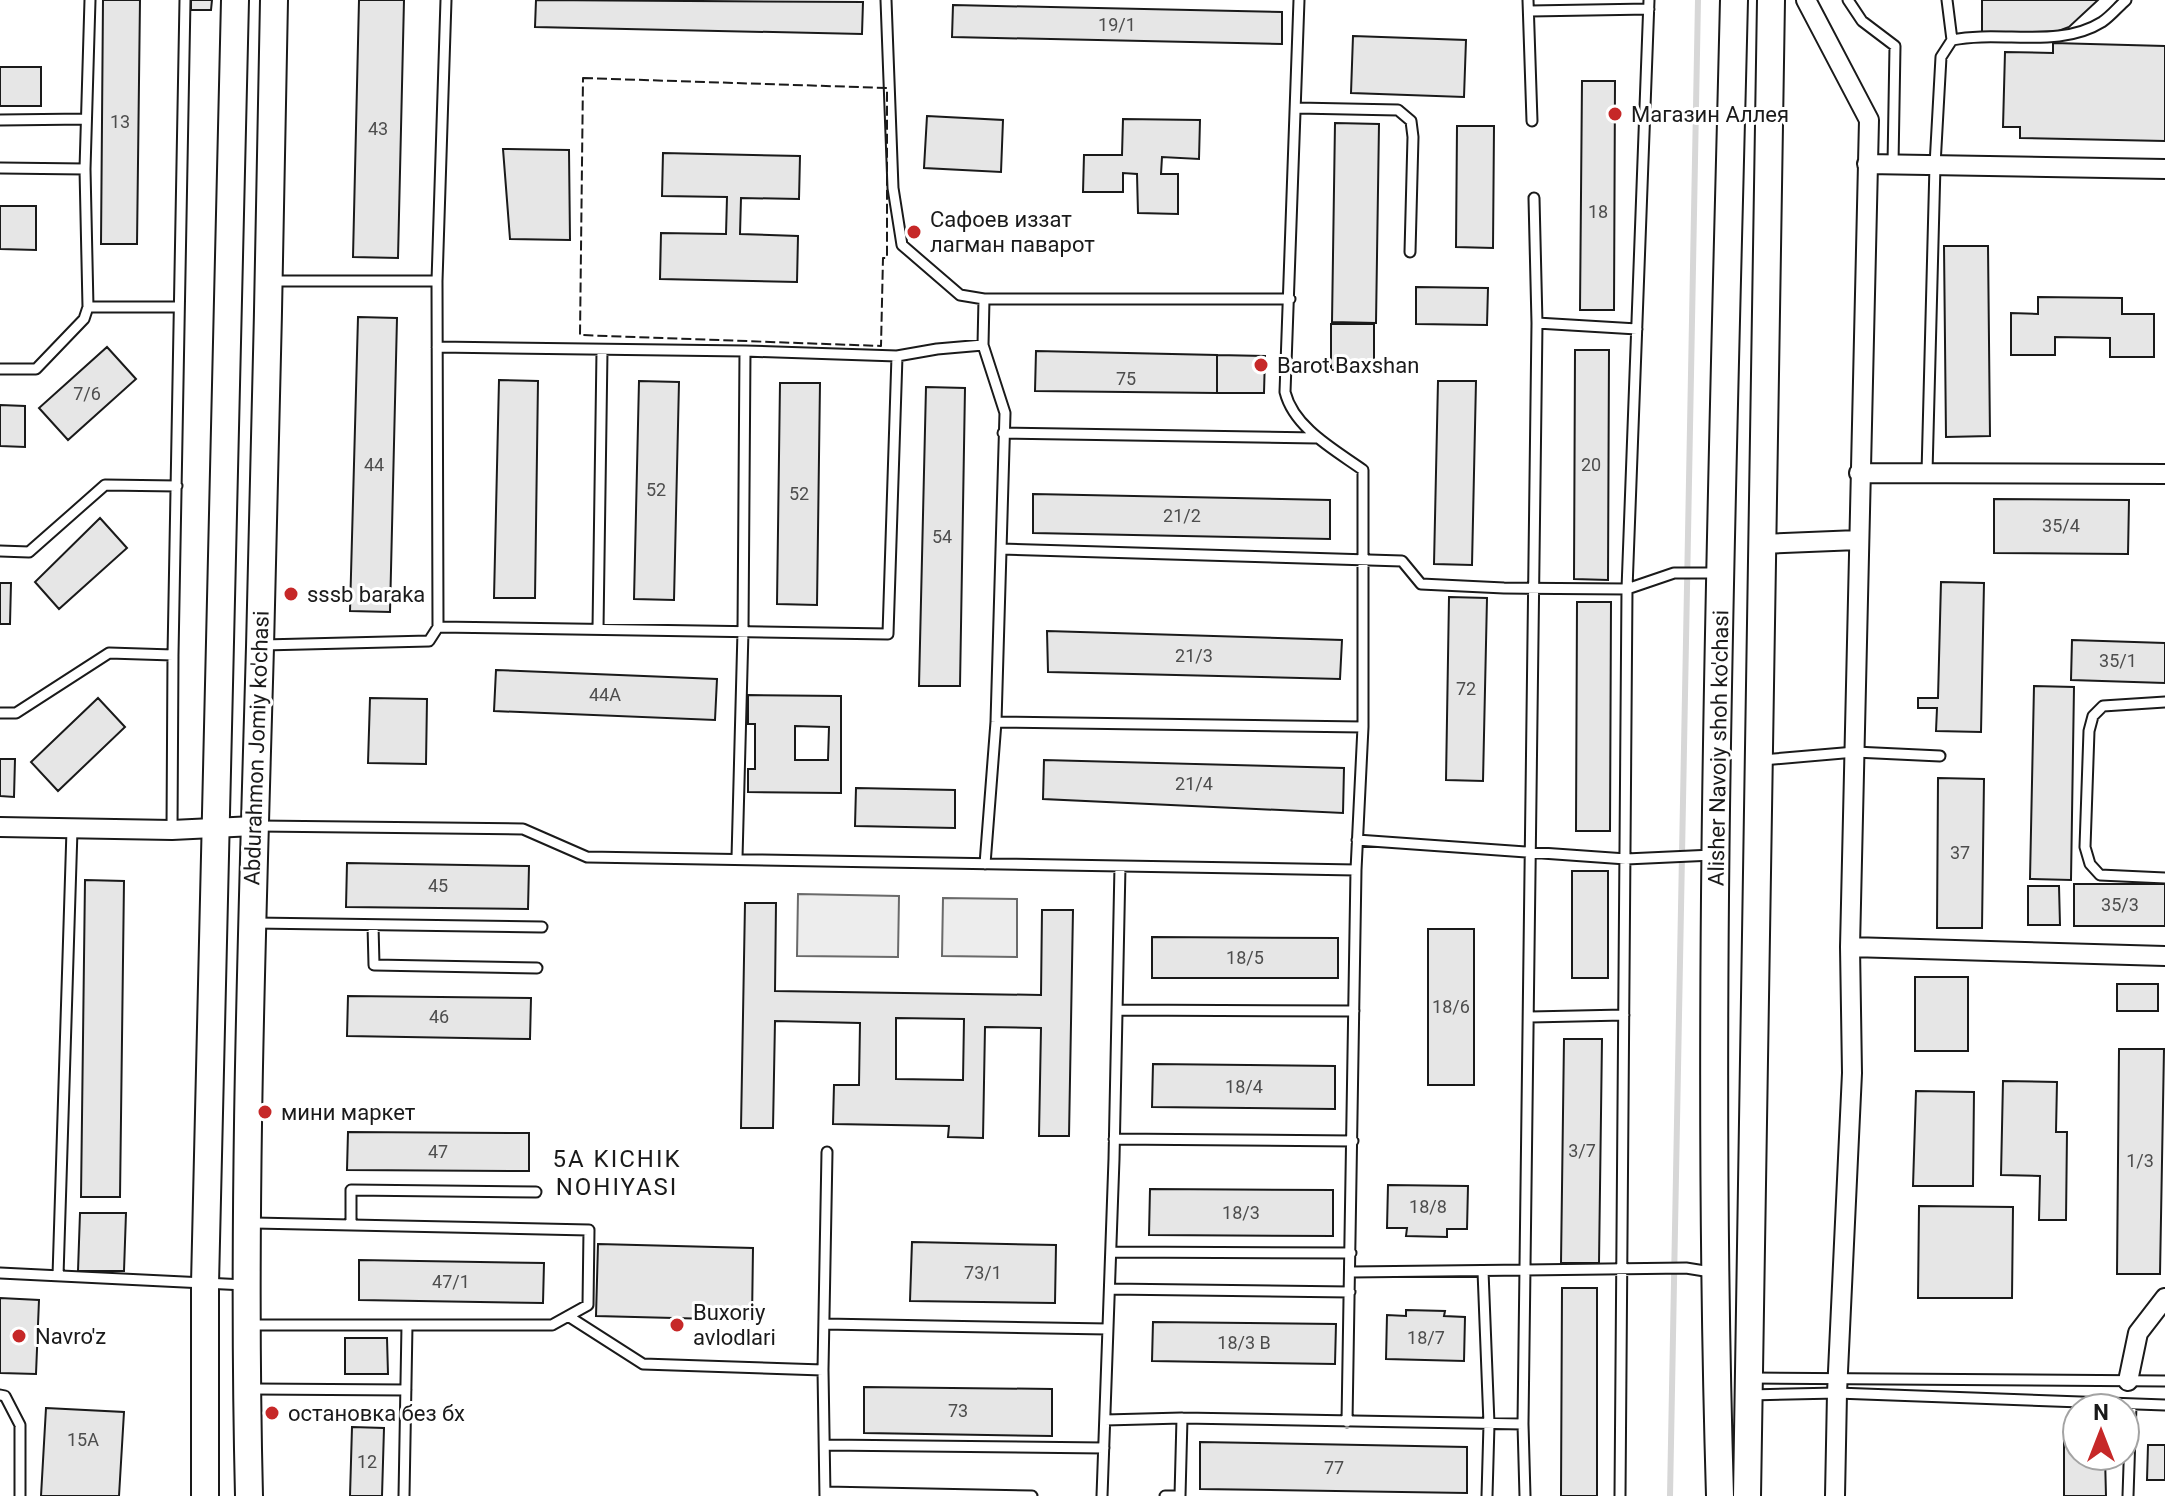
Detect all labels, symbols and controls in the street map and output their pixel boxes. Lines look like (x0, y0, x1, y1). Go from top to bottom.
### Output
house number: 19/1 (1098, 14, 1136, 35)
place label: Магазин Аллея (1631, 102, 1789, 127)
marker: Магазин Аллея (1606, 105, 1624, 123)
house number: 13 (110, 111, 130, 132)
house number: 43 (368, 118, 388, 139)
house number: 18 (1588, 201, 1608, 222)
place label: Сафоев иззат лагман паварот (930, 207, 1095, 257)
marker: Сафоев иззат лагман паварот (905, 223, 923, 241)
place label: Barot Baxshan (1277, 353, 1419, 378)
marker: Barot Baxshan (1252, 356, 1270, 374)
house number: 75 (1116, 368, 1136, 389)
house number: 7/6 (73, 383, 101, 404)
house number: 44 (364, 454, 384, 475)
house number: 20 (1581, 454, 1601, 475)
house number: 52 (646, 479, 666, 500)
house number: 52 (789, 483, 809, 504)
house number: 21/2 (1163, 505, 1201, 526)
house number: 35/4 (2042, 515, 2080, 536)
house number: 54 (932, 526, 952, 547)
place label: sssb baraka (307, 582, 425, 607)
marker: sssb baraka (282, 585, 300, 603)
street label: Abdurahmon Jomiy ko'chasi (239, 610, 274, 886)
street label: Alisher Navoiy shoh ko'chasi (1704, 610, 1733, 886)
house number: 21/3 (1175, 645, 1213, 666)
house number: 35/1 (2099, 650, 2137, 671)
house number: 72 (1456, 678, 1476, 699)
house number: 44A (589, 684, 621, 705)
house number: 21/4 (1175, 773, 1213, 794)
house number: 37 (1950, 842, 1970, 863)
house number: 45 (428, 875, 448, 896)
house number: 35/3 (2101, 894, 2139, 915)
house number: 18/5 (1226, 947, 1264, 968)
house number: 18/6 (1432, 996, 1470, 1017)
house number: 46 (429, 1006, 449, 1027)
house number: 18/4 (1225, 1076, 1263, 1097)
place label: мини маркет (281, 1100, 416, 1125)
marker: мини маркет (256, 1103, 274, 1121)
house number: 3/7 (1568, 1140, 1596, 1161)
house number: 47 (428, 1141, 448, 1162)
district label: 5A KICHIK NOHIYASI (552, 1145, 682, 1201)
house number: 1/3 (2126, 1150, 2154, 1171)
house number: 18/8 (1409, 1196, 1447, 1217)
house number: 18/3 (1222, 1202, 1260, 1223)
house number: 73/1 (964, 1262, 1002, 1283)
house number: 47/1 (432, 1271, 470, 1292)
place label: Buxoriy avlodlari (693, 1300, 776, 1350)
marker: Buxoriy avlodlari (668, 1316, 686, 1334)
place label: Navro'z (35, 1324, 106, 1349)
marker: Navro'z (10, 1327, 28, 1345)
house number: 18/7 (1407, 1327, 1445, 1348)
house number: 18/3 B (1217, 1332, 1271, 1353)
north arrow (2061, 1392, 2141, 1472)
house number: 73 (948, 1400, 968, 1421)
text: N (2093, 1400, 2109, 1425)
place label: остановка без бх (288, 1401, 465, 1426)
marker: остановка без бх (263, 1404, 281, 1422)
house number: 15A (67, 1429, 99, 1450)
house number: 12 (357, 1451, 377, 1472)
house number: 77 (1324, 1457, 1344, 1478)

